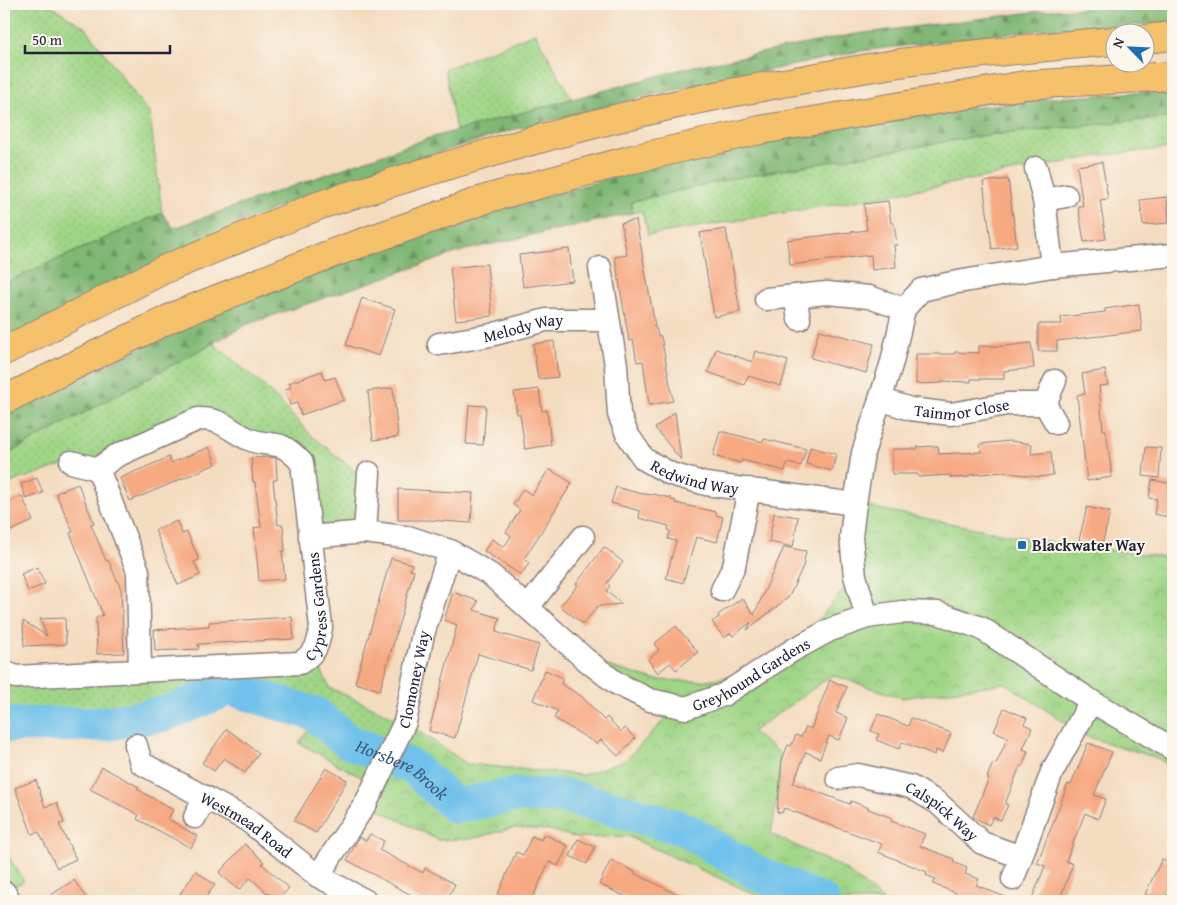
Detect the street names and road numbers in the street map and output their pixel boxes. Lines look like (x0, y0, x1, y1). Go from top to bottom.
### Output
street label: Melody Way (481, 308, 563, 348)
street label: Tainmor Close (913, 392, 1011, 427)
street label: Redwind Way (646, 453, 740, 500)
street label: Cypress Gardens (299, 551, 333, 667)
street label: Clomoney Way (392, 628, 435, 732)
street label: Greyhound Gardens (689, 631, 814, 717)
street label: Calspick Way (901, 775, 984, 847)
street label: Westmead Road (196, 785, 298, 864)

